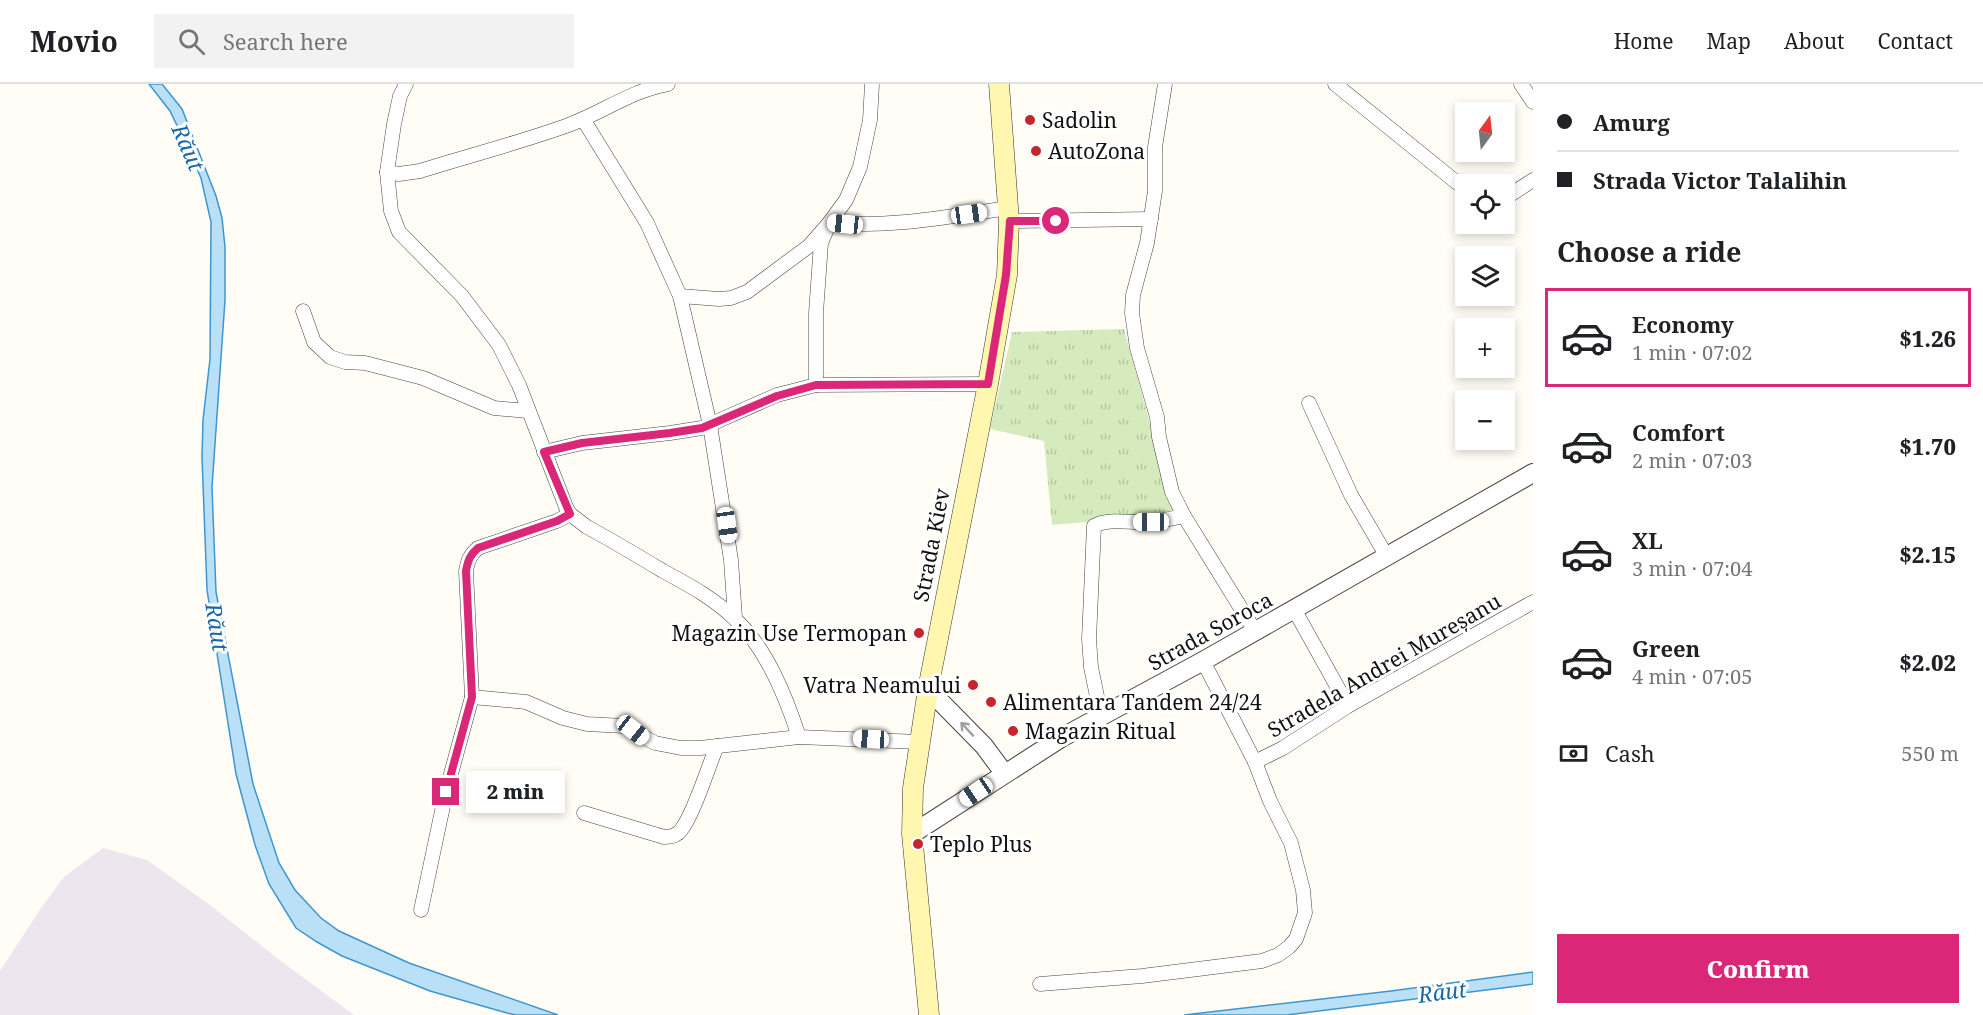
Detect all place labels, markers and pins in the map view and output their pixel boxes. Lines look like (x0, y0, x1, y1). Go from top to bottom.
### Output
place label: Sadolin (1042, 106, 1117, 134)
marker: Sadolin (1023, 113, 1037, 127)
place label: AutoZona (1048, 137, 1145, 165)
marker: AutoZona (1029, 144, 1043, 158)
place label: Magazin Use Termopan (672, 619, 907, 647)
marker: Magazin Use Termopan (912, 626, 926, 640)
place label: Vatra Neamului (803, 671, 961, 699)
marker: Vatra Neamului (966, 678, 980, 692)
place label: Alimentara Tandem 24/24 (1003, 688, 1262, 716)
marker: Alimentara Tandem 24/24 (984, 695, 998, 709)
place label: Magazin Ritual (1025, 717, 1176, 745)
marker: Magazin Ritual (1006, 724, 1020, 738)
place label: Teplo Plus (930, 830, 1032, 858)
marker: Teplo Plus (911, 837, 925, 851)

